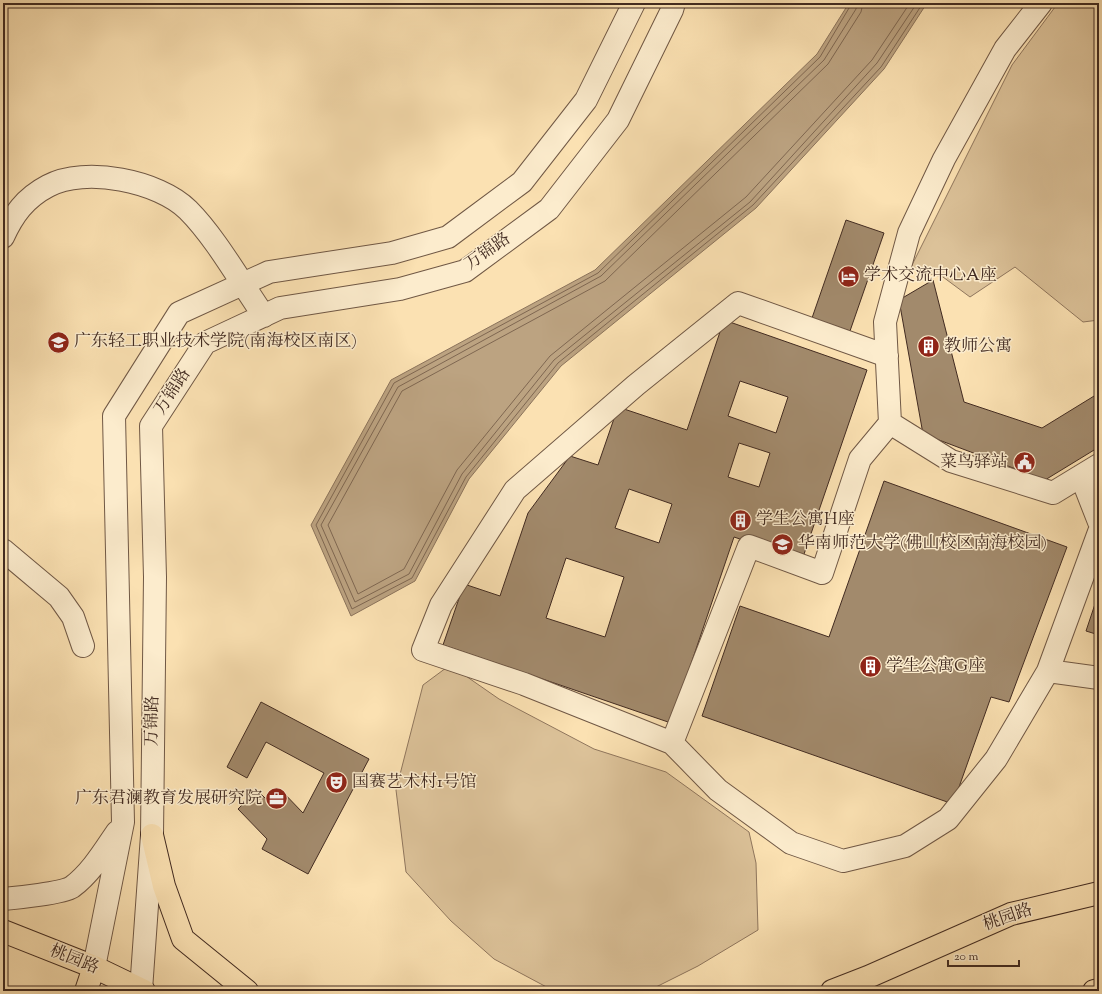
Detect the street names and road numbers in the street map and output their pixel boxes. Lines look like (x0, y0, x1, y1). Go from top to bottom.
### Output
street label: 万锦路 (460, 228, 516, 276)
street label: 万锦路 (149, 364, 197, 420)
street label: 万锦路 (141, 695, 165, 747)
street label: 桃园路 (980, 898, 1036, 938)
street label: 桃园路 (46, 939, 102, 981)

